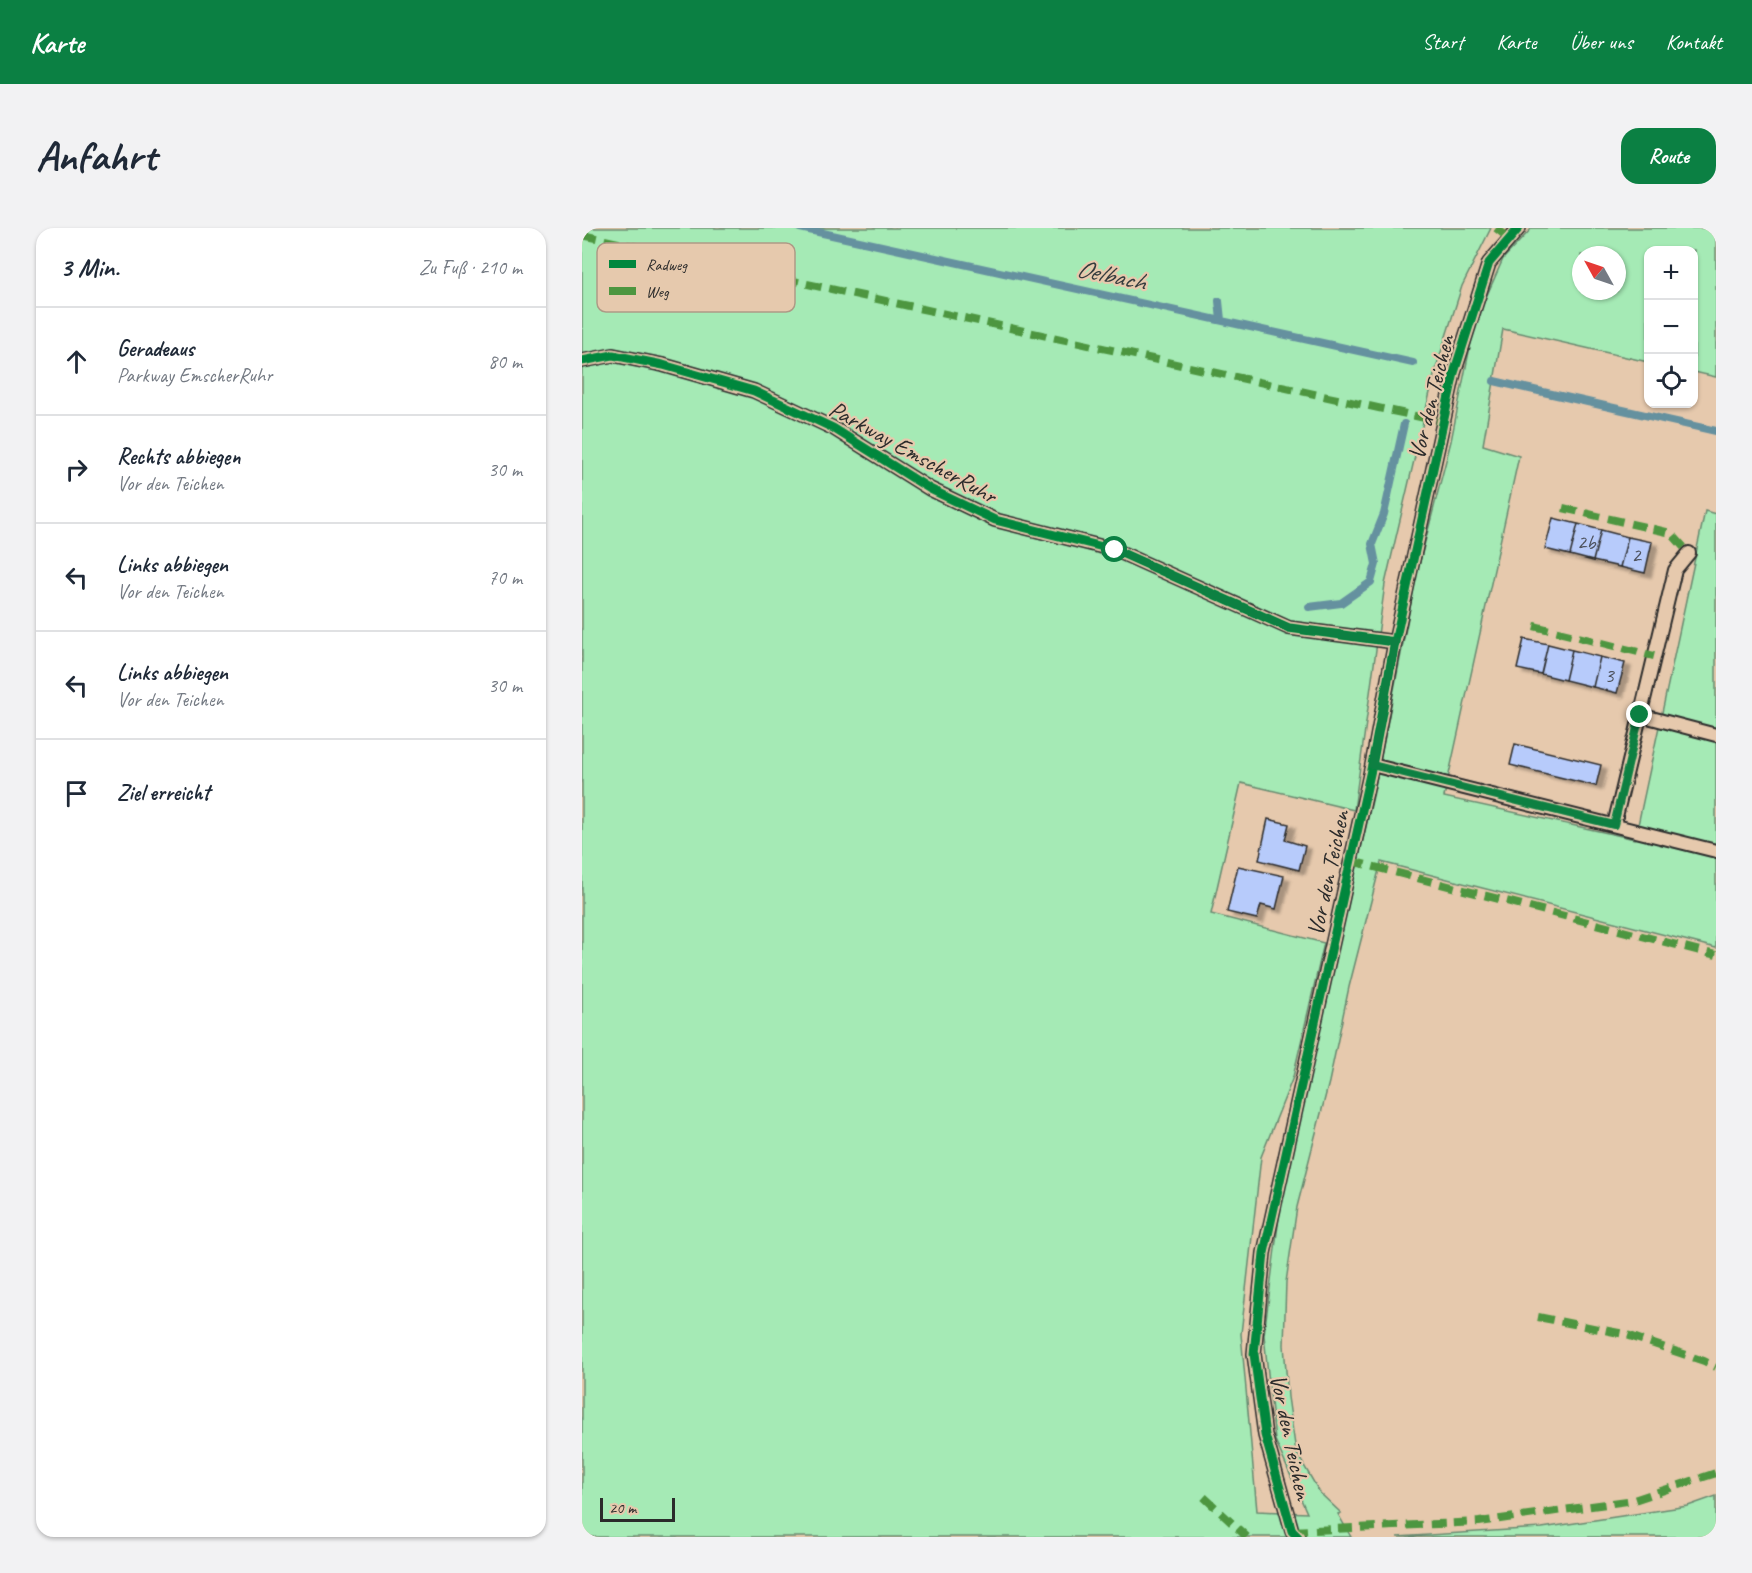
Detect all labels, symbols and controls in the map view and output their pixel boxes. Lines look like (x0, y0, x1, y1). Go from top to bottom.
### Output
text: Karte (30, 25, 84, 60)
text: Start (1422, 29, 1463, 55)
text: Karte (1496, 29, 1537, 55)
text: Über uns (1570, 29, 1633, 55)
text: Kontakt (1666, 29, 1722, 55)
button: Route (1621, 128, 1716, 184)
text: Anfahrt (36, 130, 156, 183)
legend (597, 243, 795, 312)
north arrow (1572, 246, 1626, 300)
map controls (1644, 246, 1698, 408)
button: + (1644, 246, 1698, 300)
text: 3 Min. (60, 251, 119, 284)
water label: Oelbach (1074, 252, 1150, 299)
text: Zu Fuß · 210 m (419, 255, 522, 280)
text: Radweg (646, 255, 688, 275)
text: Weg (646, 282, 670, 302)
button: − (1644, 300, 1698, 354)
street label: Vor den Teichen (1401, 330, 1461, 463)
text: Geradeaus (117, 335, 194, 363)
icon: ahead (60, 345, 93, 378)
text: 80 m (488, 349, 522, 374)
button: locate (1644, 354, 1698, 408)
text: Parkway EmscherRuhr (117, 363, 272, 388)
street label: Parkway EmscherRuhr (824, 394, 1004, 511)
text: Rechts abbiegen (117, 443, 240, 471)
icon: right (60, 453, 93, 486)
text: 30 m (488, 457, 522, 482)
text: Vor den Teichen (117, 471, 223, 496)
house number: 2b (1577, 529, 1597, 555)
route start (1101, 536, 1127, 562)
house number: 2 (1631, 542, 1642, 568)
text: Links abbiegen (117, 551, 228, 579)
icon: left (60, 561, 93, 594)
text: 70 m (488, 565, 522, 590)
text: Vor den Teichen (117, 579, 223, 604)
text: Links abbiegen (117, 659, 228, 687)
house number: 3 (1604, 662, 1615, 688)
icon: left (60, 669, 93, 702)
text: 30 m (488, 673, 522, 698)
text: Vor den Teichen (117, 687, 223, 712)
route end (1626, 701, 1652, 727)
icon: arrive (60, 777, 93, 810)
text: Ziel erreicht (117, 779, 210, 807)
street label: Vor den Teichen (1300, 806, 1356, 939)
street label: Vor den Teichen (1263, 1371, 1319, 1504)
scale bar (600, 1495, 675, 1522)
text: 20 m (609, 1498, 636, 1518)

